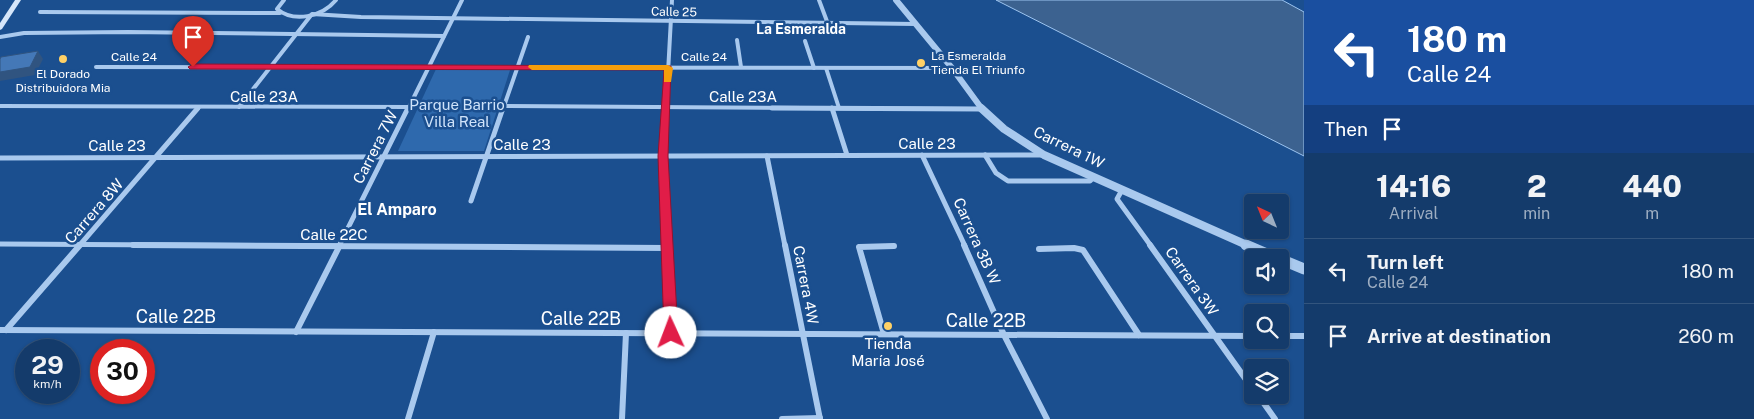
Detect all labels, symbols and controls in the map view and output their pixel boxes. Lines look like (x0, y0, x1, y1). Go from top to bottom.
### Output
street label: Calle 25 (651, 5, 697, 19)
pin (172, 16, 214, 67)
text: 180 m (1407, 19, 1507, 60)
icon: left (1324, 20, 1389, 85)
district label: La Esmeralda (756, 21, 846, 37)
icon: arrive (179, 23, 207, 51)
place label: La Esmeralda Tienda El Triunfo (931, 49, 1025, 77)
street label: Calle 24 (111, 50, 157, 64)
street label: Calle 24 (681, 50, 727, 64)
marker: El Dorado Distribuidora Mia (57, 53, 69, 65)
marker: La Esmeralda Tienda El Triunfo (915, 57, 927, 69)
text: Calle 24 (1407, 61, 1491, 87)
place label: El Dorado Distribuidora Mia (16, 67, 111, 95)
street label: Calle 23A (230, 88, 298, 105)
street label: Calle 23A (709, 88, 777, 105)
park label: Parque Barrio Villa Real (409, 96, 505, 130)
street label: Carrera 7W (349, 108, 401, 186)
icon: arrive (1378, 115, 1406, 143)
text: Then (1324, 118, 1368, 140)
street label: Carrera 1W (1031, 123, 1107, 171)
street label: Calle 23 (898, 135, 956, 152)
street label: Calle 23 (493, 136, 551, 153)
street label: Calle 23 (88, 137, 146, 154)
text: 14:16 (1376, 168, 1451, 204)
text: 2 (1527, 168, 1547, 204)
text: 440 (1622, 168, 1682, 204)
street label: Carrera 8W (61, 175, 127, 247)
north arrow (1244, 194, 1289, 239)
map controls (1244, 194, 1289, 404)
street label: Carrera 3B W (950, 195, 1004, 287)
district label: El Amparo (357, 200, 437, 219)
text: Arrival (1389, 204, 1438, 223)
text: min (1523, 204, 1550, 223)
text: m (1645, 204, 1659, 223)
street label: Calle 22C (300, 226, 368, 243)
street label: Carrera 3W (1162, 243, 1222, 319)
street label: Carrera 4W (790, 244, 822, 326)
button: sound (1244, 249, 1289, 294)
text: Turn left (1367, 251, 1444, 273)
icon: left (1324, 257, 1352, 285)
text: 180 m (1681, 260, 1734, 282)
text: Calle 24 (1367, 273, 1428, 292)
button: search (1244, 304, 1289, 349)
street label: Calle 22B (136, 306, 216, 327)
position arrow (644, 306, 696, 358)
street label: Calle 22B (541, 308, 621, 329)
street label: Calle 22B (946, 310, 1026, 331)
marker: Tienda María José (882, 320, 894, 332)
icon: arrive (1324, 322, 1352, 350)
text: Arrive at destination (1367, 325, 1551, 347)
text: 260 m (1678, 325, 1734, 347)
place label: Tienda María José (851, 335, 925, 369)
speed limit sign: 30 (90, 339, 155, 404)
text: 29 (31, 350, 64, 380)
button: layers (1244, 359, 1289, 404)
text: km/h (33, 377, 62, 391)

